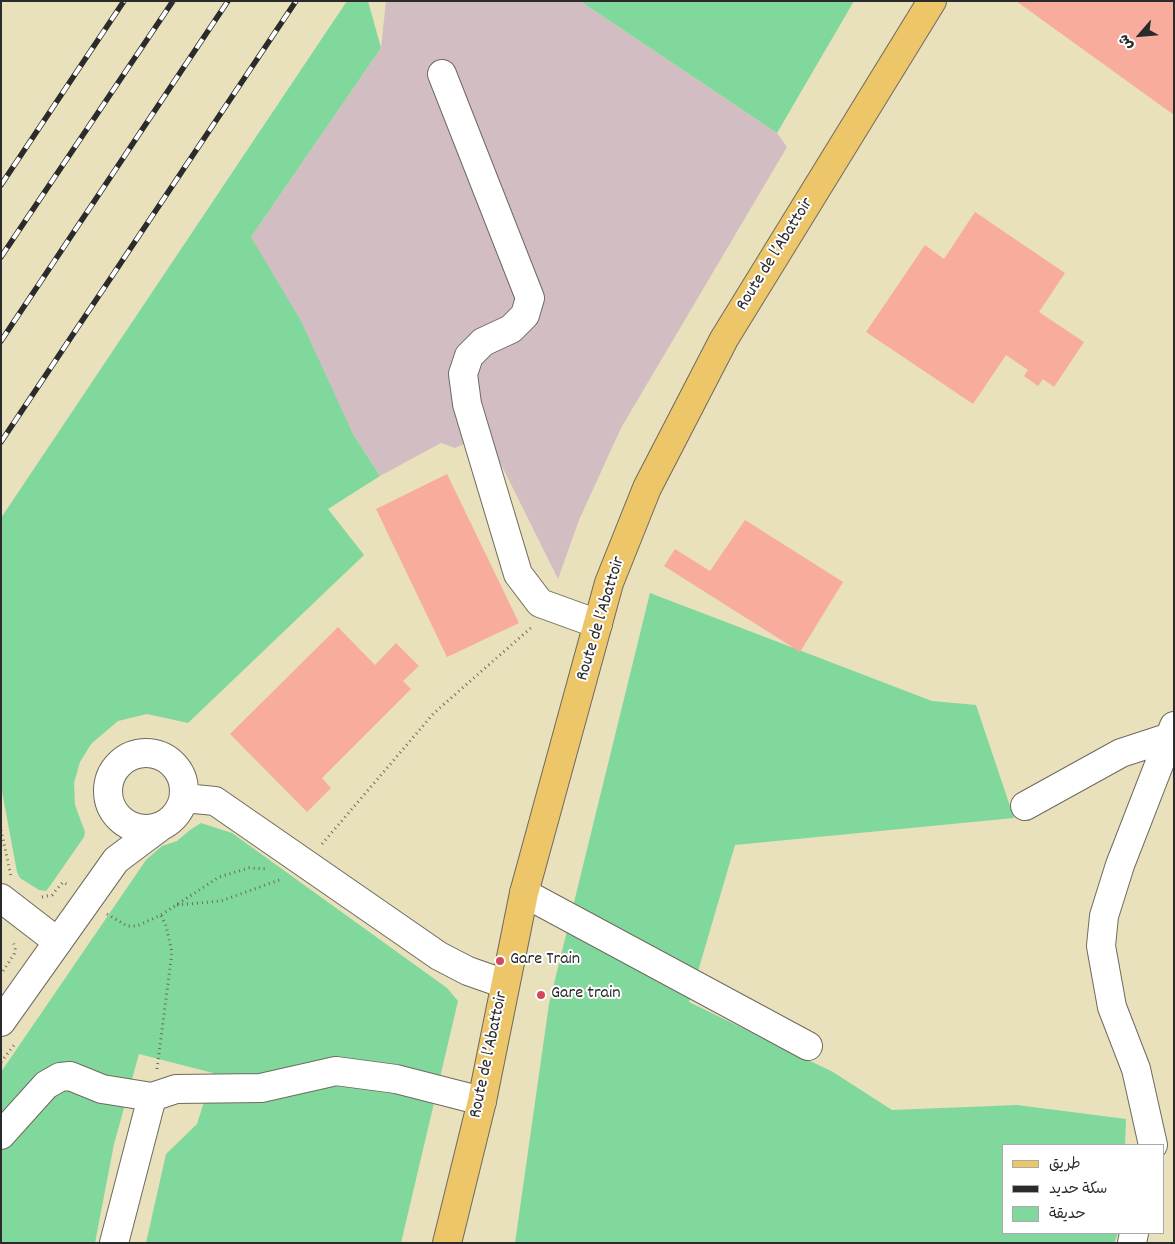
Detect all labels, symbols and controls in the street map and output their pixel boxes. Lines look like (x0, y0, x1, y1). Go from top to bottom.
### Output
north arrow (1115, 10, 1165, 60)
text: ش (1114, 30, 1139, 53)
street label: Route de l’Abattoir (733, 195, 819, 315)
street label: Route de l’Abattoir (573, 554, 631, 684)
place label: Gare Train (510, 950, 580, 972)
marker: Gare Train (494, 955, 506, 967)
place label: Gare train (551, 984, 621, 1006)
marker: Gare train (535, 989, 547, 1001)
street label: Route de l’Abattoir (466, 990, 514, 1120)
legend (1002, 1144, 1165, 1234)
text: طريق (1049, 1154, 1081, 1176)
text: سكة حديد (1049, 1179, 1107, 1201)
text: حديقة (1049, 1204, 1086, 1226)

